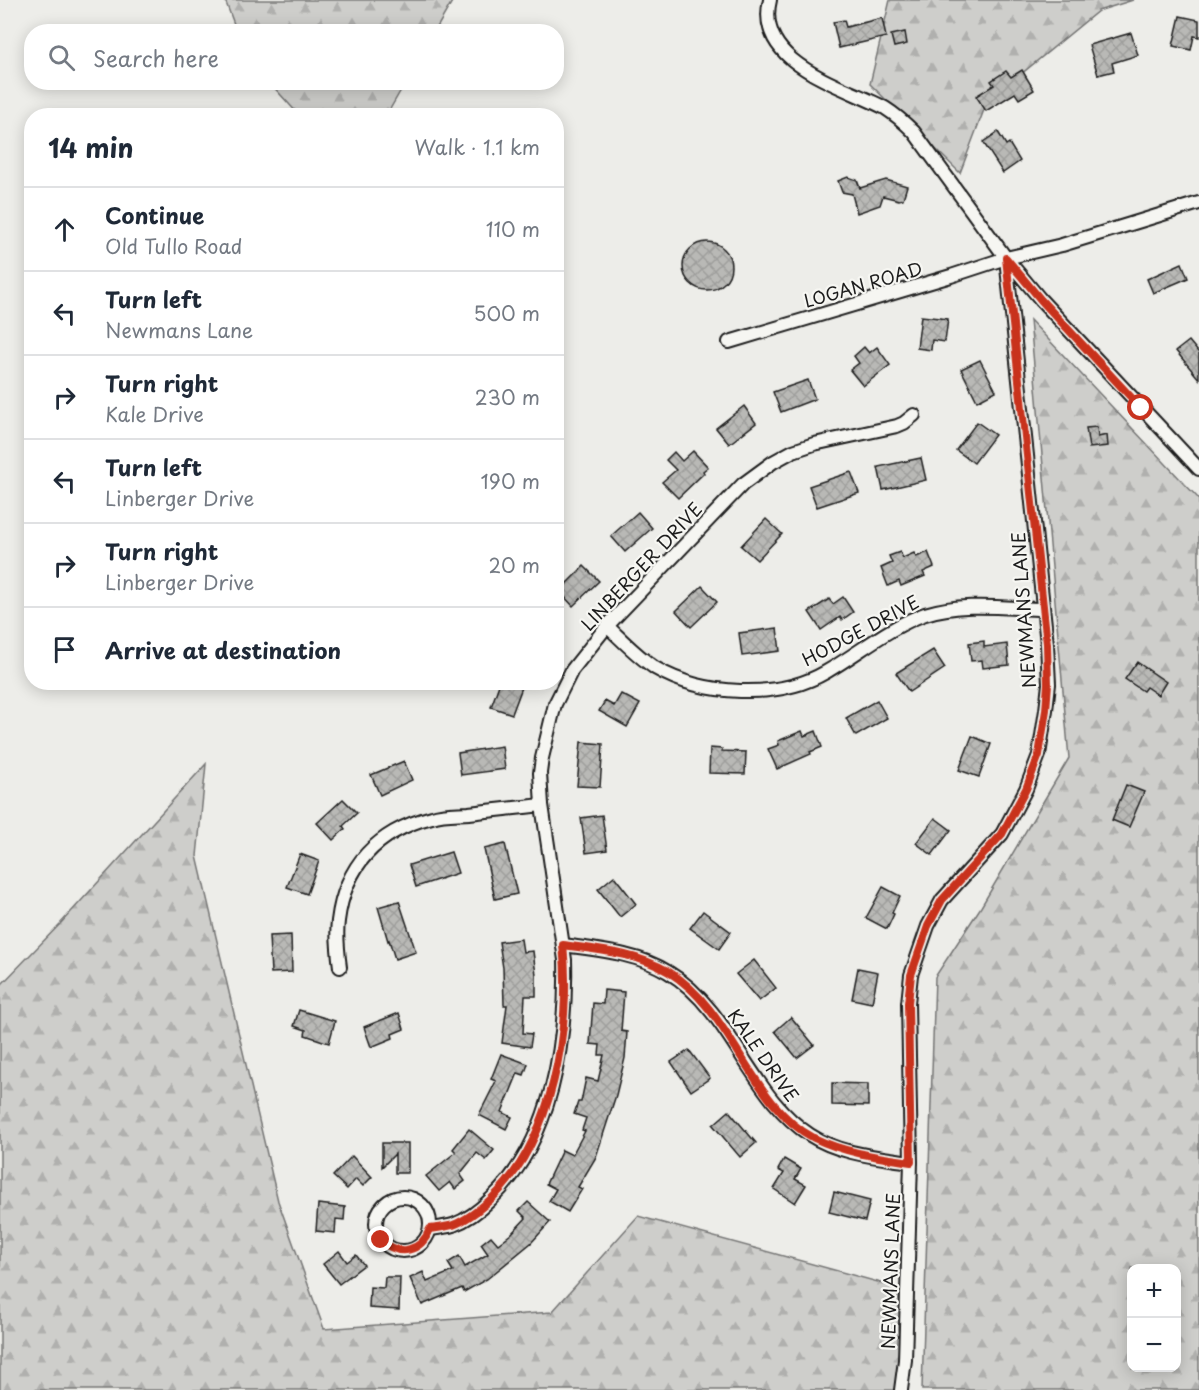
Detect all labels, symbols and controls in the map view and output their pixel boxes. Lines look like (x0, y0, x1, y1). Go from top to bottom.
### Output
search box (24, 24, 564, 90)
icon: search (45, 41, 78, 74)
text: Search here (93, 41, 219, 74)
text: 14 min (48, 128, 134, 167)
text: Walk · 1.1 km (415, 132, 540, 162)
text: Continue (105, 198, 204, 231)
icon: ahead (48, 213, 81, 246)
text: 110 m (486, 214, 540, 244)
text: Old Tullo Road (105, 231, 242, 261)
street label: LOGAN ROAD (800, 254, 926, 314)
text: Turn left (105, 282, 202, 315)
icon: left (48, 297, 81, 330)
text: 500 m (473, 298, 540, 328)
text: Newmans Lane (105, 315, 253, 345)
text: Turn right (105, 366, 218, 399)
icon: right (48, 381, 81, 414)
text: 230 m (475, 382, 540, 412)
route start (1127, 394, 1153, 420)
text: Kale Drive (105, 399, 204, 429)
text: Turn left (105, 450, 202, 483)
icon: left (48, 465, 81, 498)
text: 190 m (481, 466, 540, 496)
text: Linberger Drive (105, 483, 254, 513)
street label: LINBERGER DRIVE (574, 496, 708, 636)
street label: NEWMANS LANE (1004, 531, 1042, 689)
text: Turn right (105, 534, 218, 567)
icon: right (48, 549, 81, 582)
text: 20 m (488, 550, 540, 580)
text: Linberger Drive (105, 567, 254, 597)
street label: HODGE DRIVE (797, 588, 923, 672)
icon: arrive (48, 633, 81, 666)
text: Arrive at destination (105, 633, 341, 666)
street label: KALE DRIVE (722, 1003, 806, 1107)
street label: NEWMANS LANE (874, 1192, 906, 1350)
route end (367, 1226, 393, 1252)
map controls (1127, 1264, 1181, 1372)
button: + (1127, 1264, 1181, 1318)
button: − (1127, 1318, 1181, 1372)

